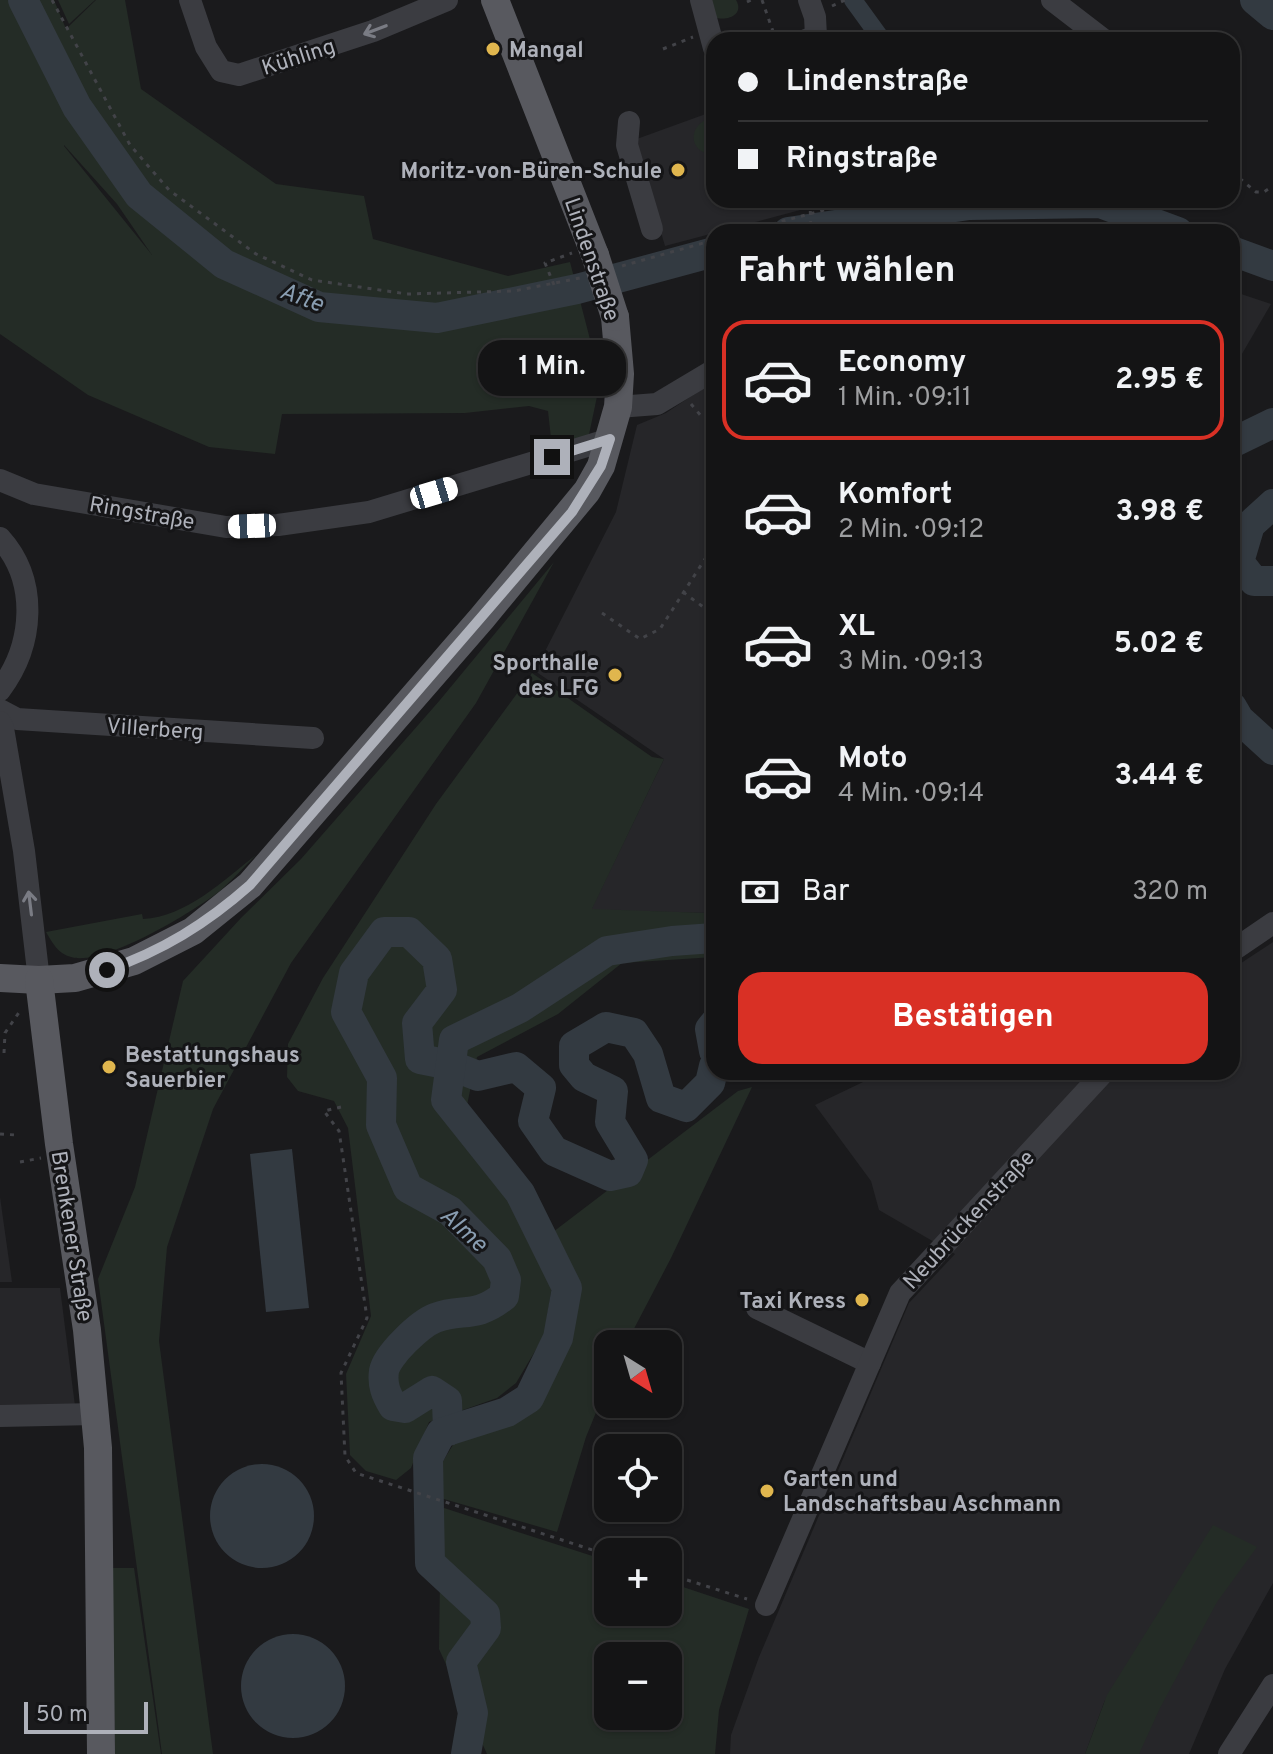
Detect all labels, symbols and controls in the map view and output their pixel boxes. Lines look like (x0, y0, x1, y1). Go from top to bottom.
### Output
one-way arrow (363, 24, 388, 38)
street label: Kühling (259, 34, 339, 83)
place label: Mangal (509, 38, 584, 65)
marker: Mangal (484, 40, 502, 58)
text: Lindenstraße (786, 64, 969, 101)
text: Ringstraße (786, 141, 938, 178)
place label: Moritz-von-Büren-Schule (400, 159, 662, 186)
marker: Moritz-von-Büren-Schule (669, 161, 687, 179)
street label: Lindenstraße (557, 195, 624, 325)
text: Fahrt wählen (738, 249, 956, 295)
water label: Afte (276, 277, 328, 321)
callout: 1 Min. (478, 341, 626, 397)
icon: car (742, 344, 814, 416)
text: Economy (838, 345, 966, 382)
text: 1 Min. (518, 351, 586, 384)
text: 2.95 € (1115, 362, 1204, 399)
text: 1 Min. · 09:11 (838, 382, 972, 415)
route end (534, 439, 570, 475)
car (408, 475, 460, 511)
icon: car (742, 476, 814, 548)
text: Komfort (838, 477, 952, 514)
street label: Ringstraße (87, 492, 196, 537)
text: 3.98 € (1116, 494, 1204, 531)
car (228, 513, 276, 539)
text: 2 Min. · 09:12 (838, 514, 984, 547)
icon: car (742, 608, 814, 680)
text: XL (838, 609, 875, 646)
text: 5.02 € (1114, 626, 1204, 663)
text: 3 Min. · 09:13 (838, 646, 984, 679)
place label: Sporthalle des LFG (493, 651, 599, 703)
marker: Sporthalle des LFG (606, 666, 624, 684)
street label: Villerberg (105, 714, 204, 747)
icon: car (742, 740, 814, 812)
text: Moto (838, 741, 908, 778)
text: 3.44 € (1114, 758, 1204, 795)
text: 4 Min. · 09:14 (838, 778, 984, 811)
icon: cash (738, 870, 782, 914)
text: Bar (802, 874, 850, 911)
text: 320 m (1132, 876, 1208, 909)
one-way arrow (22, 891, 37, 916)
route start (89, 952, 125, 988)
button: Bestätigen (738, 972, 1208, 1064)
place label: Bestattungshaus Sauerbier (125, 1043, 300, 1095)
marker: Bestattungshaus Sauerbier (100, 1058, 118, 1076)
street label: Neubrückenstraße (898, 1145, 1041, 1296)
street label: Brenkener Straße (44, 1149, 97, 1324)
water label: Alme (433, 1201, 493, 1260)
place label: Taxi Kress (739, 1289, 846, 1316)
marker: Taxi Kress (853, 1291, 871, 1309)
north arrow (594, 1330, 682, 1418)
map controls (594, 1330, 682, 1730)
button: locate (594, 1434, 682, 1522)
place label: Garten und Landschaftsbau Aschmann (783, 1467, 1061, 1519)
marker: Garten und Landschaftsbau Aschmann (758, 1482, 776, 1500)
button: + (594, 1538, 682, 1626)
button: − (594, 1642, 682, 1730)
scale bar (24, 1698, 148, 1734)
text: 50 m (36, 1702, 88, 1729)

